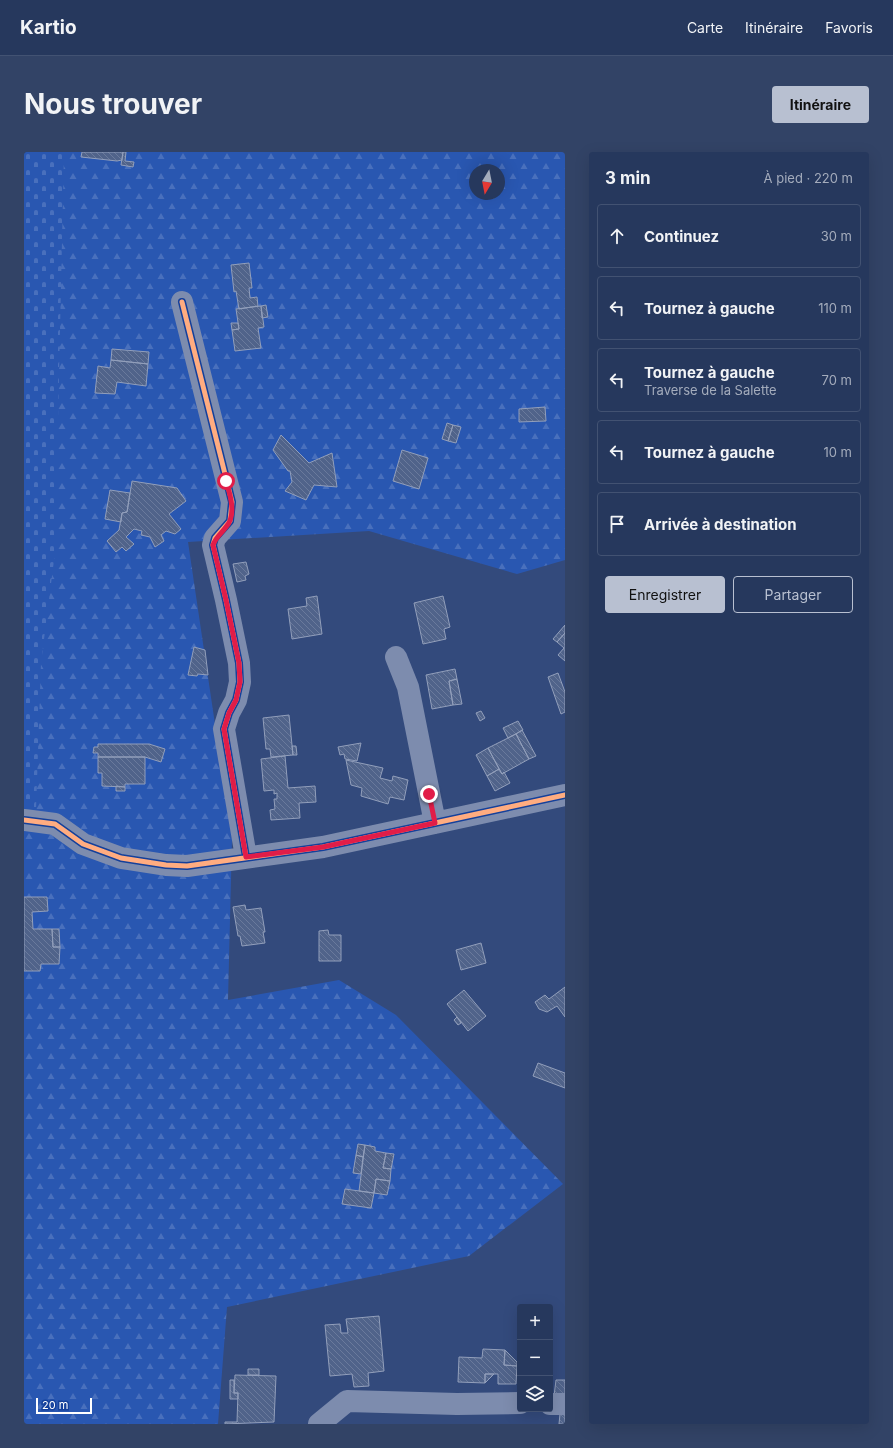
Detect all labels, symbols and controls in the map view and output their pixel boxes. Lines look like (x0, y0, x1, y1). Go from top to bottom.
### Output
text: Kartio (20, 16, 77, 39)
text: Carte (687, 19, 723, 36)
text: Itinéraire (745, 19, 803, 36)
text: Favoris (825, 19, 873, 36)
button: Itinéraire (772, 86, 869, 123)
text: Nous trouver (24, 87, 202, 121)
north arrow (469, 164, 505, 200)
text: 3 min (605, 168, 651, 188)
text: À pied · 220 m (764, 170, 853, 186)
icon: ahead (606, 225, 628, 247)
text: Continuez (644, 227, 719, 246)
text: 30 m (821, 228, 852, 244)
icon: left (606, 297, 628, 319)
text: Tournez à gauche (644, 299, 775, 318)
text: 110 m (818, 300, 852, 316)
text: Tournez à gauche (644, 363, 775, 382)
icon: left (606, 369, 628, 391)
text: 70 m (822, 372, 852, 388)
text: Traverse de la Salette (644, 382, 777, 398)
icon: left (606, 441, 628, 463)
text: Tournez à gauche (644, 443, 775, 462)
text: 10 m (823, 444, 852, 460)
route start (217, 472, 235, 490)
icon: arrive (606, 513, 628, 535)
text: Arrivée à destination (644, 515, 797, 534)
button: Enregistrer (605, 576, 725, 613)
button: Partager (733, 576, 853, 613)
route end (420, 785, 438, 803)
map controls (517, 1304, 553, 1412)
button: + (517, 1304, 553, 1340)
button: − (517, 1340, 553, 1376)
button: layers (517, 1376, 553, 1412)
scale bar (36, 1396, 92, 1415)
text: 20 m (42, 1398, 68, 1412)

